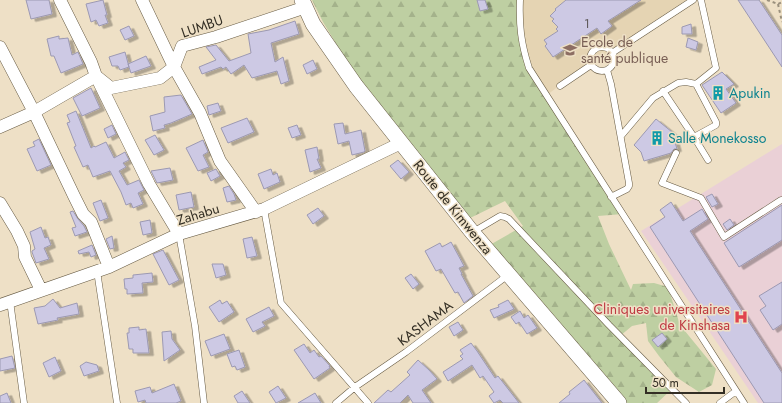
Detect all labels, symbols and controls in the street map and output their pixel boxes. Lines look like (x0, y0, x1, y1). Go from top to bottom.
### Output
street label: LUMBU (178, 10, 226, 42)
house number: 1 (584, 15, 590, 33)
place label: Ecole de santé publique (581, 32, 668, 68)
school or university icon: Ecole de santé publique (562, 42, 578, 58)
place label: Apukin (729, 83, 771, 103)
building icon: Apukin (710, 85, 726, 101)
place label: Salle Monekosso (668, 128, 767, 148)
building icon: Salle Monekosso (649, 130, 665, 146)
street label: Route de Kimwenza (409, 155, 497, 259)
street label: Zahabu (174, 198, 222, 230)
street label: KASHAMA (393, 295, 457, 350)
place label: Cliniques universitaires de Kinshasa (593, 299, 730, 335)
hospital icon: Cliniques universitaires de Kinshasa (733, 309, 749, 325)
scale bar (646, 369, 724, 395)
text: 50 m (652, 374, 679, 392)

